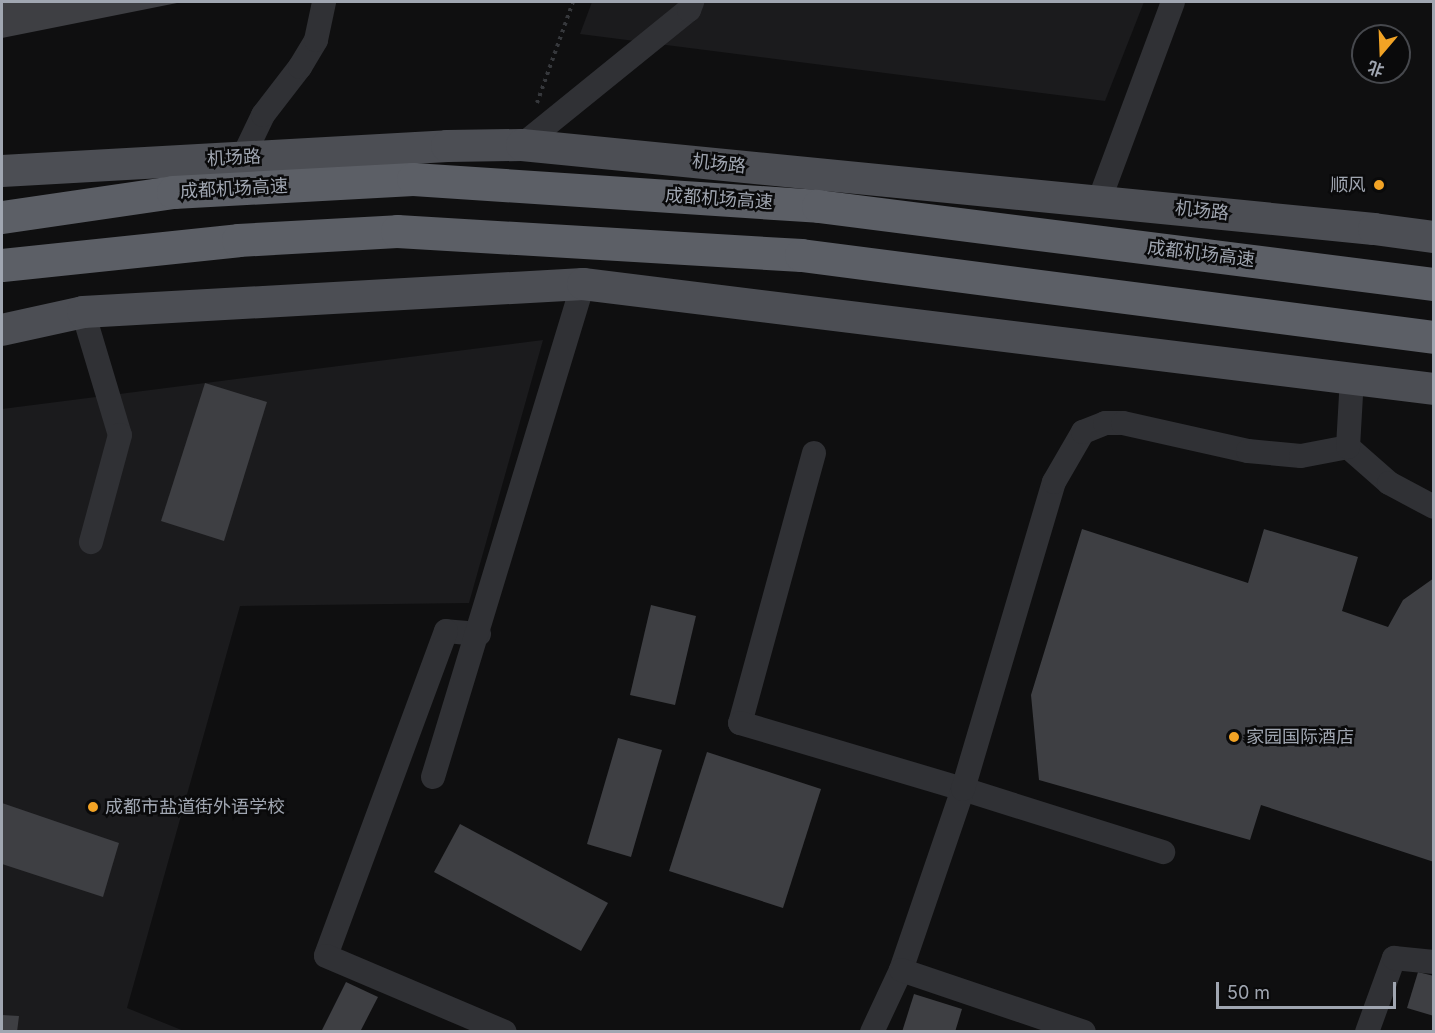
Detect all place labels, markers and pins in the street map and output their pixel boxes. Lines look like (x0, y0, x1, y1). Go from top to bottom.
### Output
place label: 顺风 (1330, 174, 1366, 196)
marker: 顺风 (1370, 176, 1388, 194)
place label: 家园国际酒店 (1246, 726, 1354, 748)
marker: 家园国际酒店 (1227, 730, 1241, 744)
place label: 成都市盐道街外语学校 (105, 796, 285, 818)
marker: 成都市盐道街外语学校 (86, 800, 100, 814)

